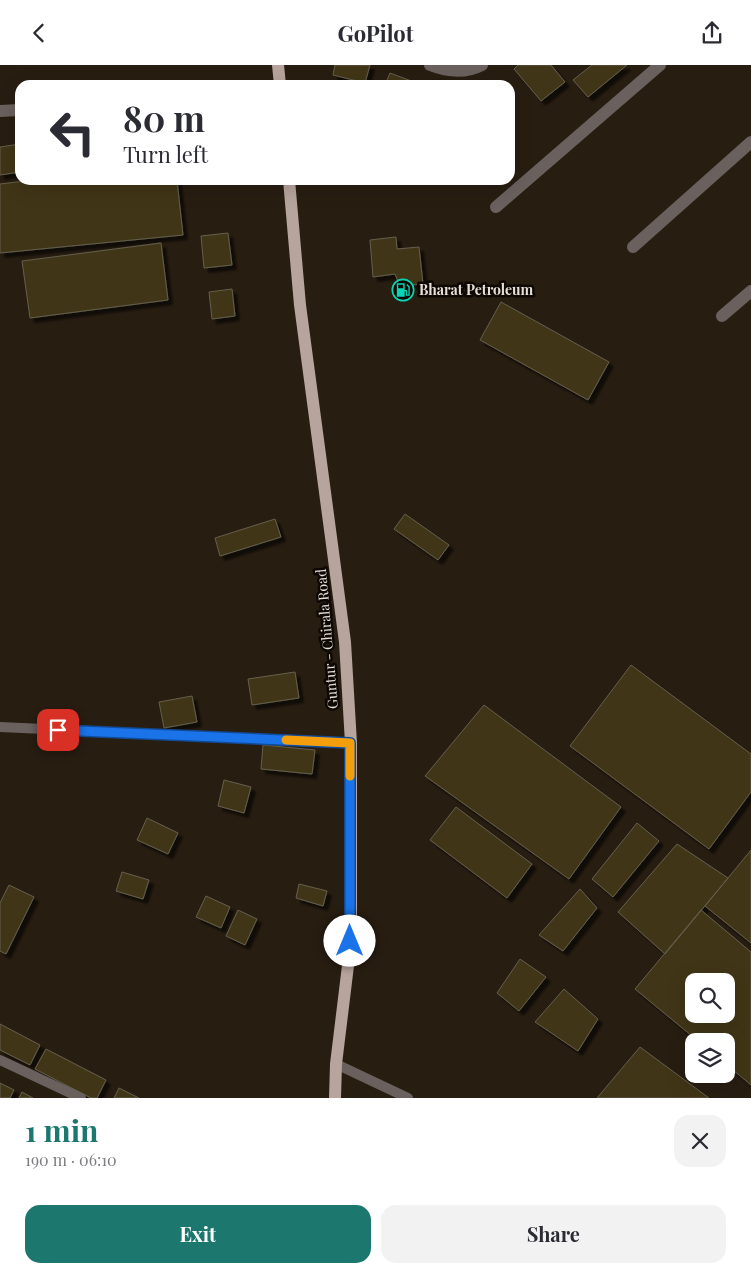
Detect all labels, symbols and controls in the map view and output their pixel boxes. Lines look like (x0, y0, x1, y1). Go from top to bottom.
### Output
text: GoPilot (337, 18, 414, 48)
icon: back (25, 19, 53, 47)
icon: share (698, 19, 726, 47)
text: 80 m (123, 94, 205, 141)
icon: left (40, 100, 105, 165)
text: Turn left (123, 139, 208, 169)
fuel station icon: Bharat Petroleum (391, 278, 415, 302)
place label: Bharat Petroleum (419, 280, 534, 299)
street label: Guntur - Chirala Road (311, 568, 342, 710)
pin (37, 709, 79, 751)
icon: arrive (44, 716, 72, 744)
position arrow (323, 914, 375, 966)
map controls (685, 973, 735, 1083)
button: search (685, 973, 735, 1023)
button: layers (685, 1033, 735, 1083)
text: 1 min (25, 1110, 99, 1150)
button: close (674, 1115, 726, 1167)
text: 190 m · 06:10 (25, 1149, 117, 1170)
button: Exit (25, 1205, 371, 1263)
button: Share (381, 1205, 726, 1263)

